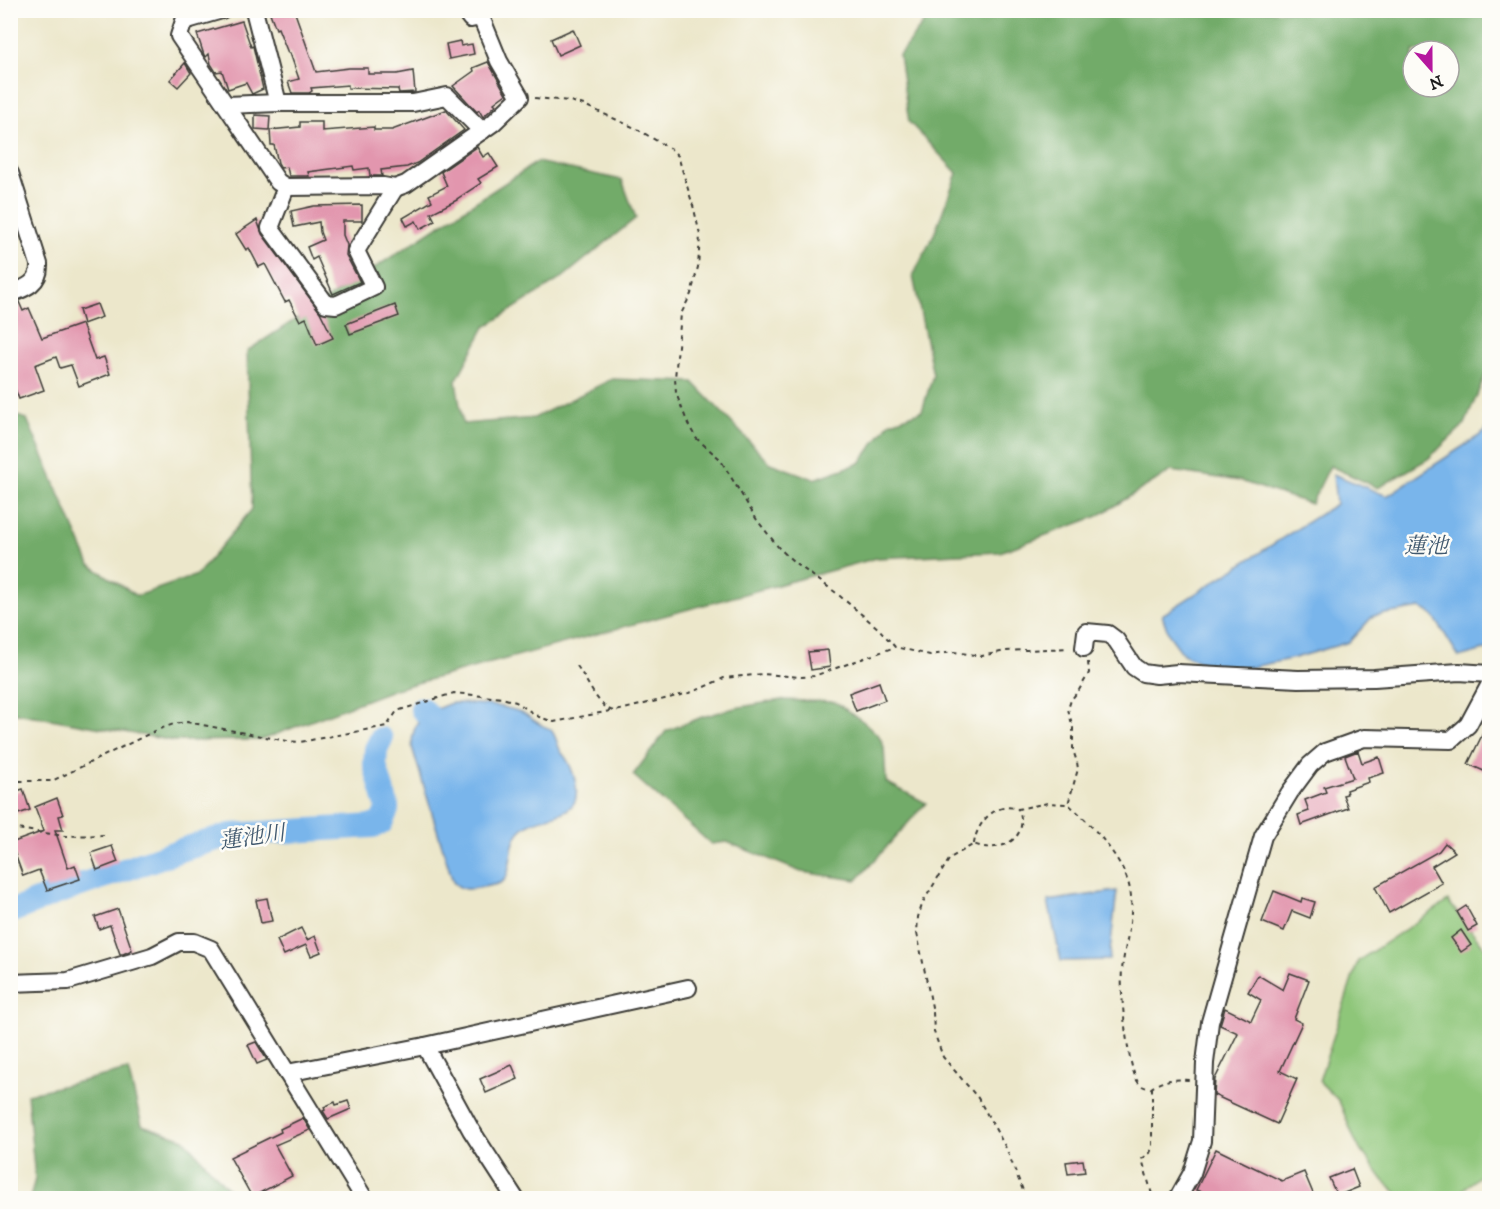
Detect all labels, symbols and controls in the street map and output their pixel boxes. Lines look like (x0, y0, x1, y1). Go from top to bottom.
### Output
north arrow (1401, 39, 1461, 99)
text: N (1426, 70, 1446, 94)
water label: 蓮池 (1404, 533, 1451, 560)
water label: 蓮池川 (218, 819, 289, 855)

